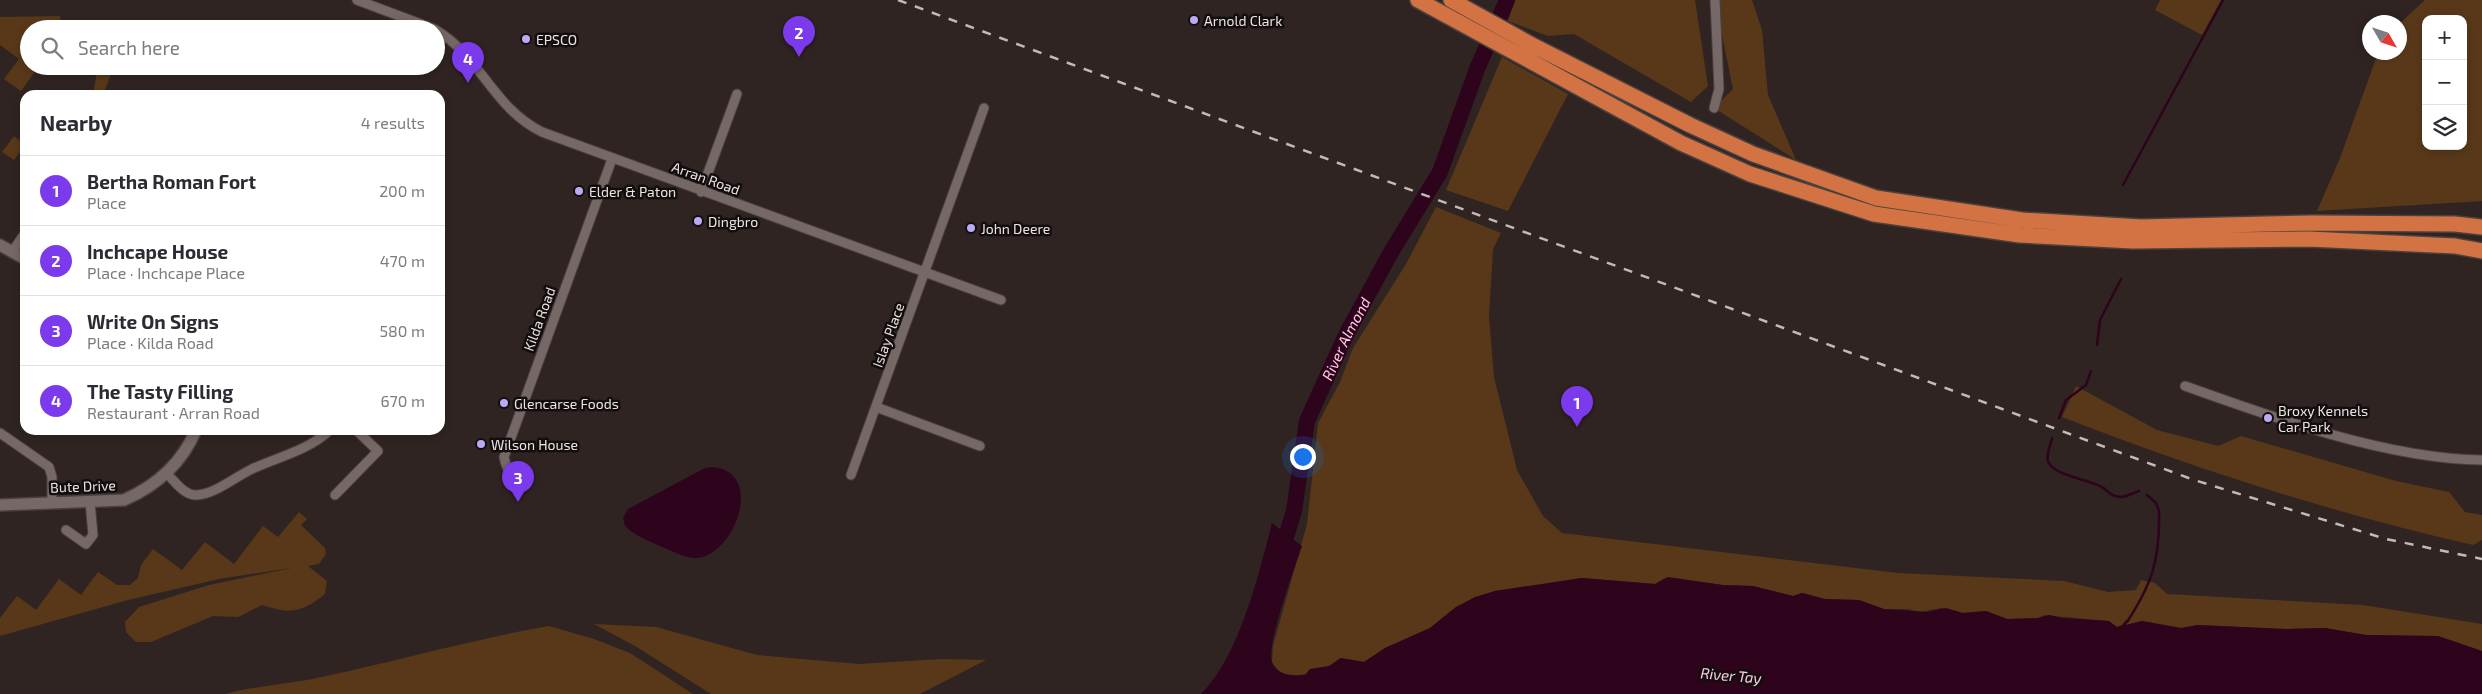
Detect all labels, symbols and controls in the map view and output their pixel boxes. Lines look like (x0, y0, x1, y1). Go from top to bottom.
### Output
place label: Arnold Clark (1204, 12, 1282, 29)
marker: Arnold Clark (1188, 14, 1200, 26)
north arrow (2362, 15, 2407, 60)
map controls (2422, 15, 2467, 150)
button: + (2422, 15, 2467, 60)
pin: 2 (783, 16, 815, 57)
search box (20, 20, 445, 75)
place label: EPSCO (536, 31, 577, 48)
marker: EPSCO (520, 33, 532, 45)
icon: search (38, 34, 66, 62)
text: Search here (78, 36, 180, 59)
pin: 4 (452, 42, 484, 83)
button: − (2422, 60, 2467, 105)
button: layers (2422, 105, 2467, 150)
text: Nearby (40, 110, 112, 135)
text: 4 results (361, 113, 425, 132)
street label: Arran Road (670, 158, 742, 198)
text: Bertha Roman Fort (87, 170, 256, 193)
text: 1 (53, 181, 59, 200)
text: 200 m (379, 181, 425, 200)
place label: Elder & Paton (589, 183, 676, 200)
marker: Elder & Paton (573, 185, 585, 197)
text: Place (87, 193, 126, 212)
place label: Dingbro (708, 213, 758, 230)
marker: Dingbro (692, 215, 704, 227)
place label: John Deere (981, 220, 1050, 237)
marker: John Deere (965, 222, 977, 234)
text: Inchcape House (87, 240, 228, 263)
text: 2 (51, 251, 61, 270)
text: 470 m (380, 251, 425, 270)
text: Place · Inchcape Place (87, 263, 245, 282)
street label: Kilda Road (520, 285, 558, 353)
water label: River Almond (1318, 294, 1374, 383)
street label: Islay Place (869, 301, 907, 369)
text: Write On Signs (87, 310, 219, 333)
text: 3 (51, 321, 61, 340)
text: 580 m (379, 321, 425, 340)
text: Place · Kilda Road (87, 333, 214, 352)
text: The Tasty Filling (87, 380, 233, 403)
pin: 1 (1561, 386, 1593, 427)
text: 4 (51, 391, 61, 410)
text: 670 m (380, 391, 425, 410)
place label: Glencarse Foods (514, 395, 619, 412)
marker: Glencarse Foods (498, 397, 510, 409)
place label: Broxy Kennels Car Park (2278, 402, 2368, 435)
text: Restaurant · Arran Road (87, 403, 260, 422)
marker: Broxy Kennels Car Park (2262, 412, 2274, 424)
place label: Wilson House (491, 436, 578, 453)
marker: Wilson House (475, 438, 487, 450)
your location (1290, 444, 1316, 470)
pin: 3 (502, 461, 534, 502)
street label: Bute Drive (50, 476, 116, 496)
water label: River Tay (1700, 663, 1762, 688)

